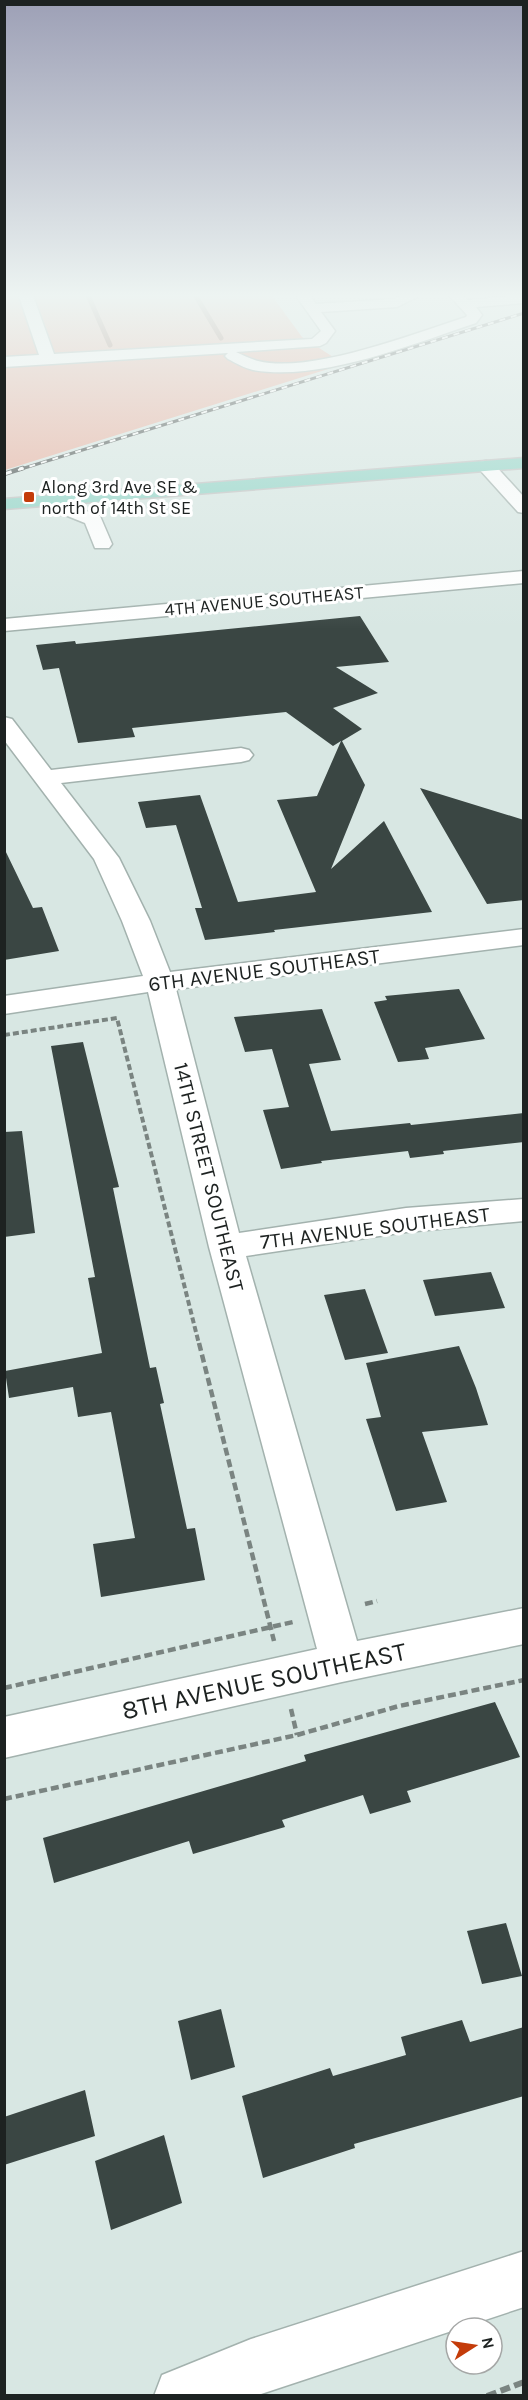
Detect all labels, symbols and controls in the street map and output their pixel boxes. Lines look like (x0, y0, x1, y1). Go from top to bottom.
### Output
place label: Along 3rd Ave SE & north of 14th St SE (41, 476, 198, 519)
marker: Along 3rd Ave SE & north of 14th St SE (22, 490, 36, 504)
street label: 4TH AVENUE SOUTHEAST (164, 581, 364, 621)
street label: 6TH AVENUE SOUTHEAST (147, 944, 382, 996)
street label: 14TH STREET SOUTHEAST (169, 1060, 249, 1294)
street label: 7TH AVENUE SOUTHEAST (259, 1202, 492, 1254)
street label: 8TH AVENUE SOUTHEAST (119, 1636, 409, 1726)
north arrow (444, 2316, 504, 2376)
text: N (478, 2335, 499, 2351)

